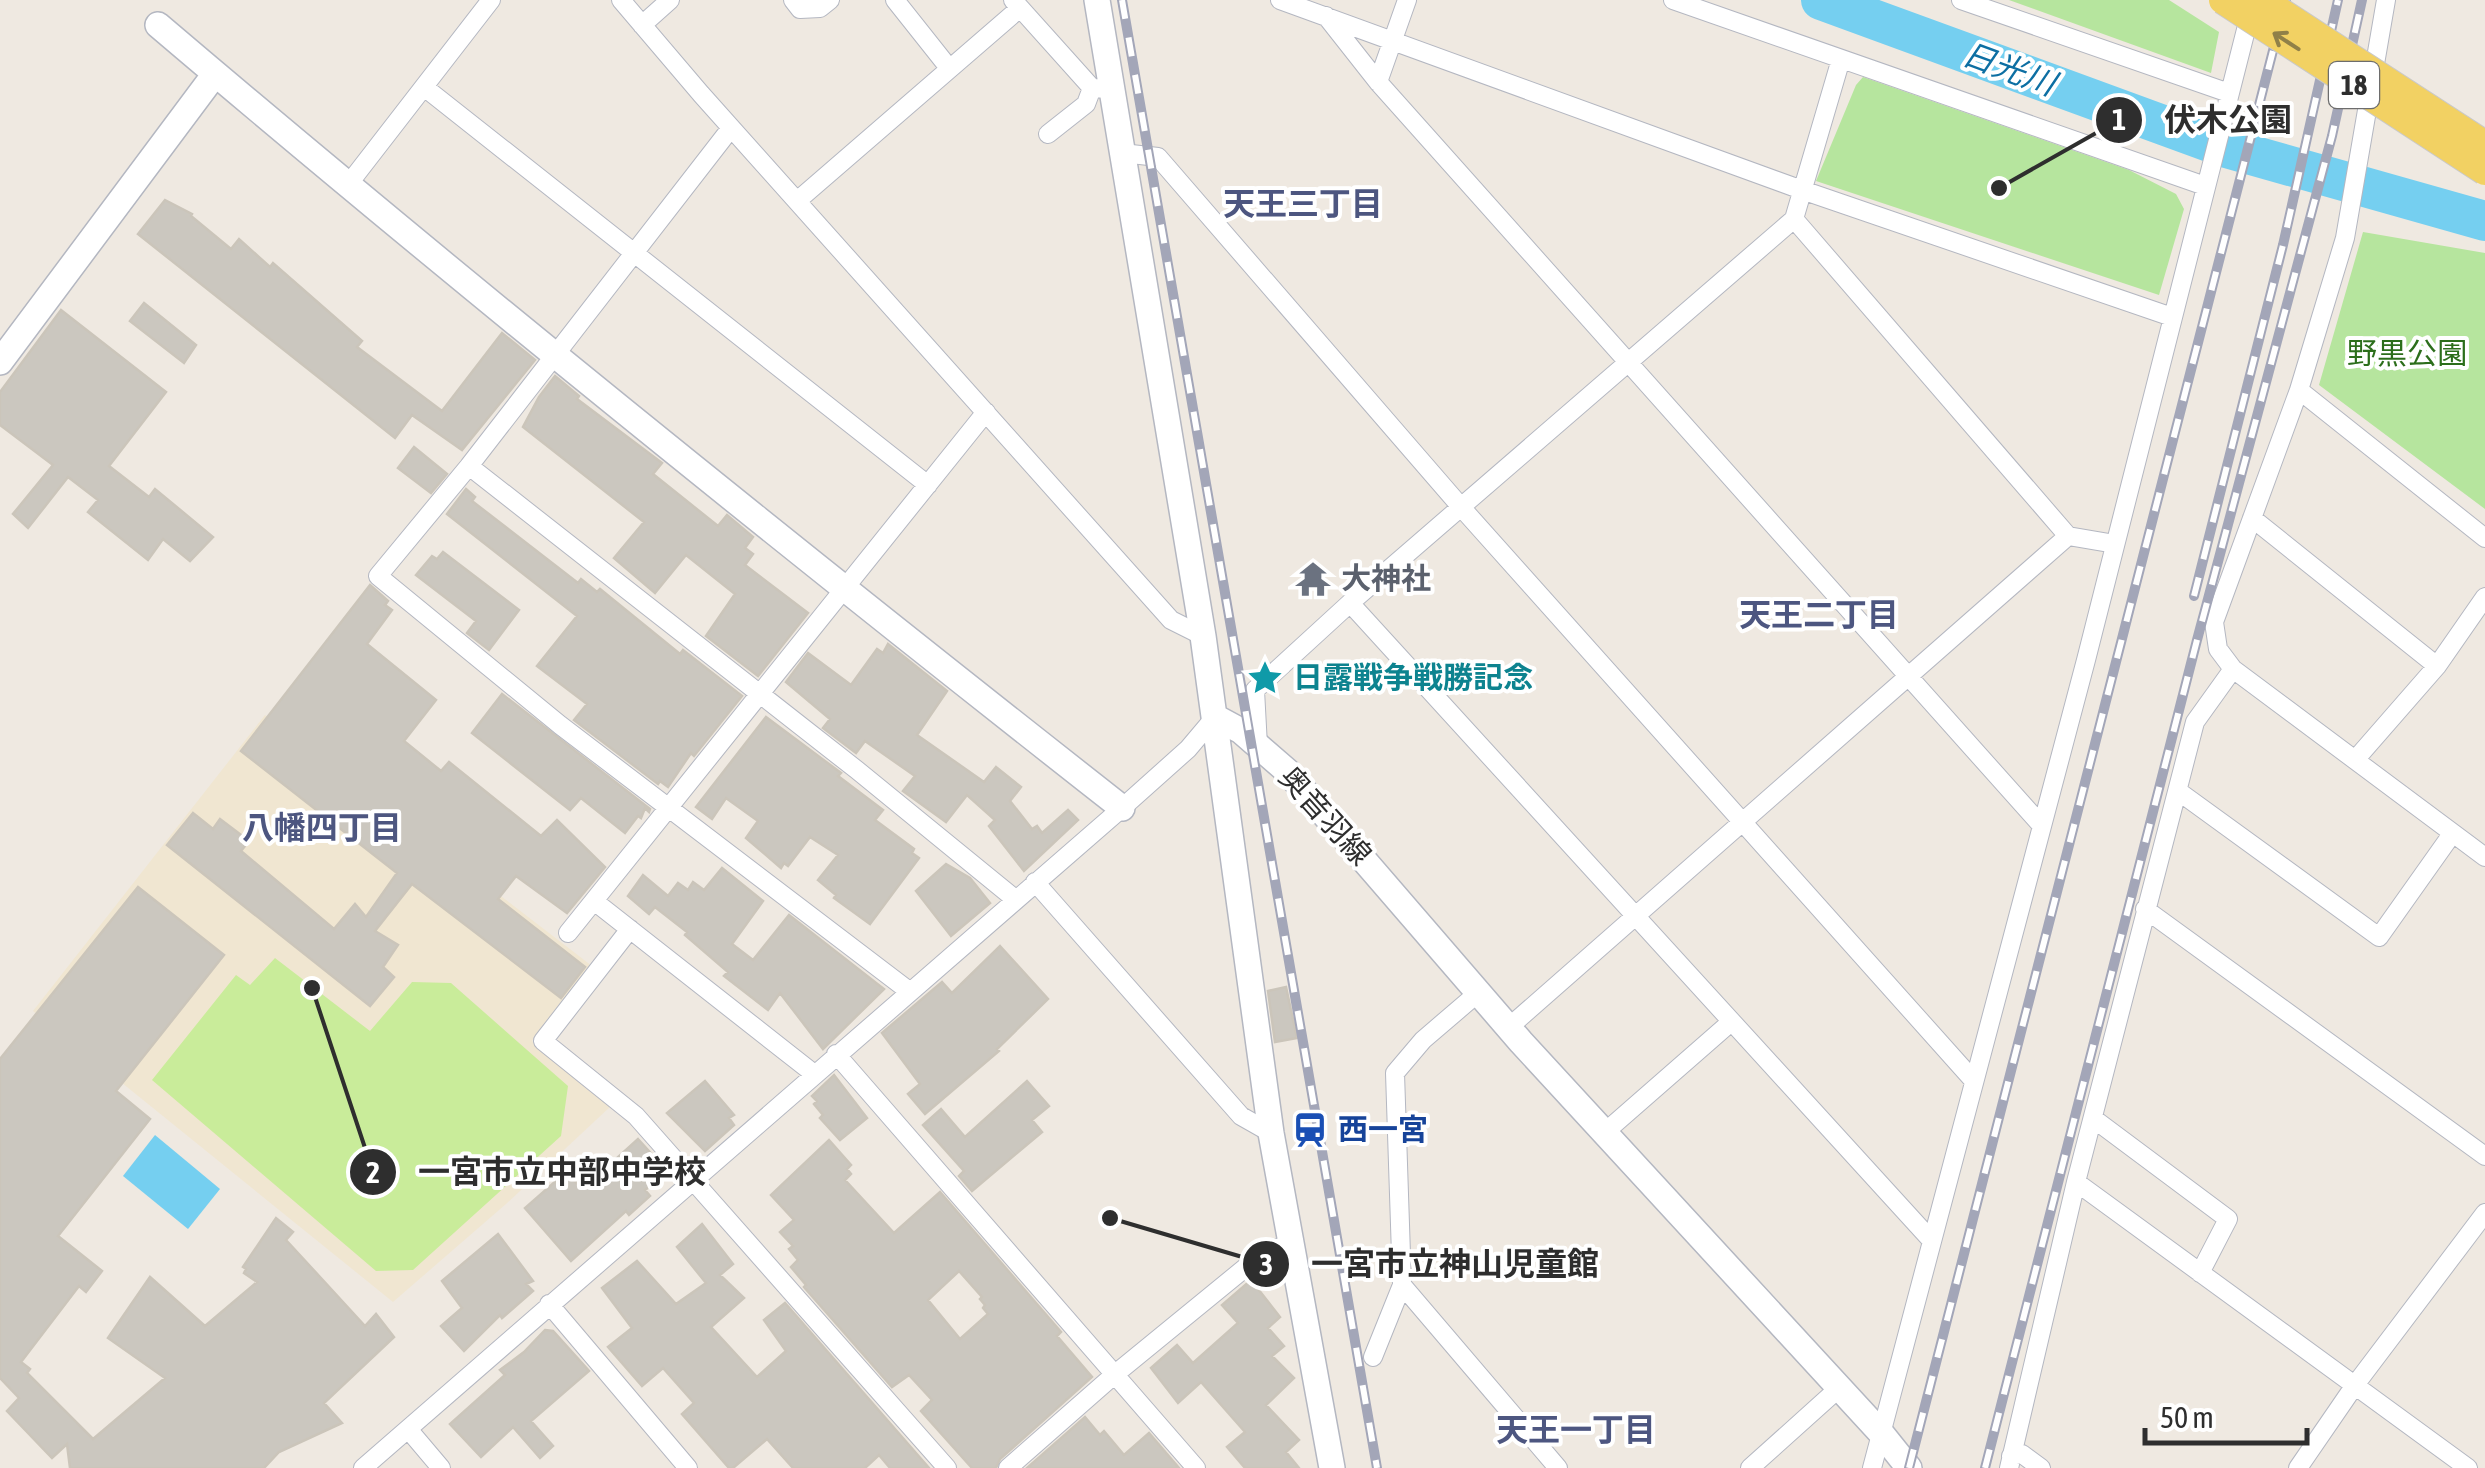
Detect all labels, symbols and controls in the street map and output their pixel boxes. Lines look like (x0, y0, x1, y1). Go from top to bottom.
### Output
one-way arrow (2272, 31, 2301, 52)
water label: 日光川 (1958, 35, 2063, 103)
road number: 18 (2329, 62, 2379, 108)
callout: 伏木公園 (2094, 89, 2312, 151)
text: 伏木公園 (2164, 101, 2292, 138)
text: 1 (2112, 102, 2126, 136)
district label: 天王三丁目 (1223, 185, 1383, 222)
park label: 野黒公園 (2347, 336, 2467, 370)
temple icon: 大神社 (1294, 560, 1332, 598)
place label: 大神社 (1341, 561, 1431, 595)
district label: 天王二丁目 (1739, 596, 1899, 633)
place icon: 日露戦争戦勝記念 (1246, 659, 1284, 697)
place label: 日露戦争戦勝記念 (1293, 660, 1533, 694)
street label: 奥音羽線 (1273, 759, 1379, 871)
district label: 八幡四丁目 (242, 809, 402, 846)
station icon: 西一宮 (1291, 1111, 1329, 1149)
place label: 西一宮 (1338, 1112, 1428, 1146)
callout: 一宮市立中部中学校 (348, 1141, 726, 1203)
text: 一宮市立中部中学校 (418, 1153, 706, 1190)
text: 2 (366, 1155, 380, 1189)
callout: 一宮市立神山児童館 (1241, 1233, 1619, 1295)
text: 一宮市立神山児童館 (1311, 1245, 1599, 1282)
text: 3 (1259, 1247, 1273, 1281)
scale bar (2145, 1383, 2308, 1445)
text: 50 m (2160, 1400, 2214, 1434)
district label: 天王一丁目 (1496, 1411, 1656, 1448)

